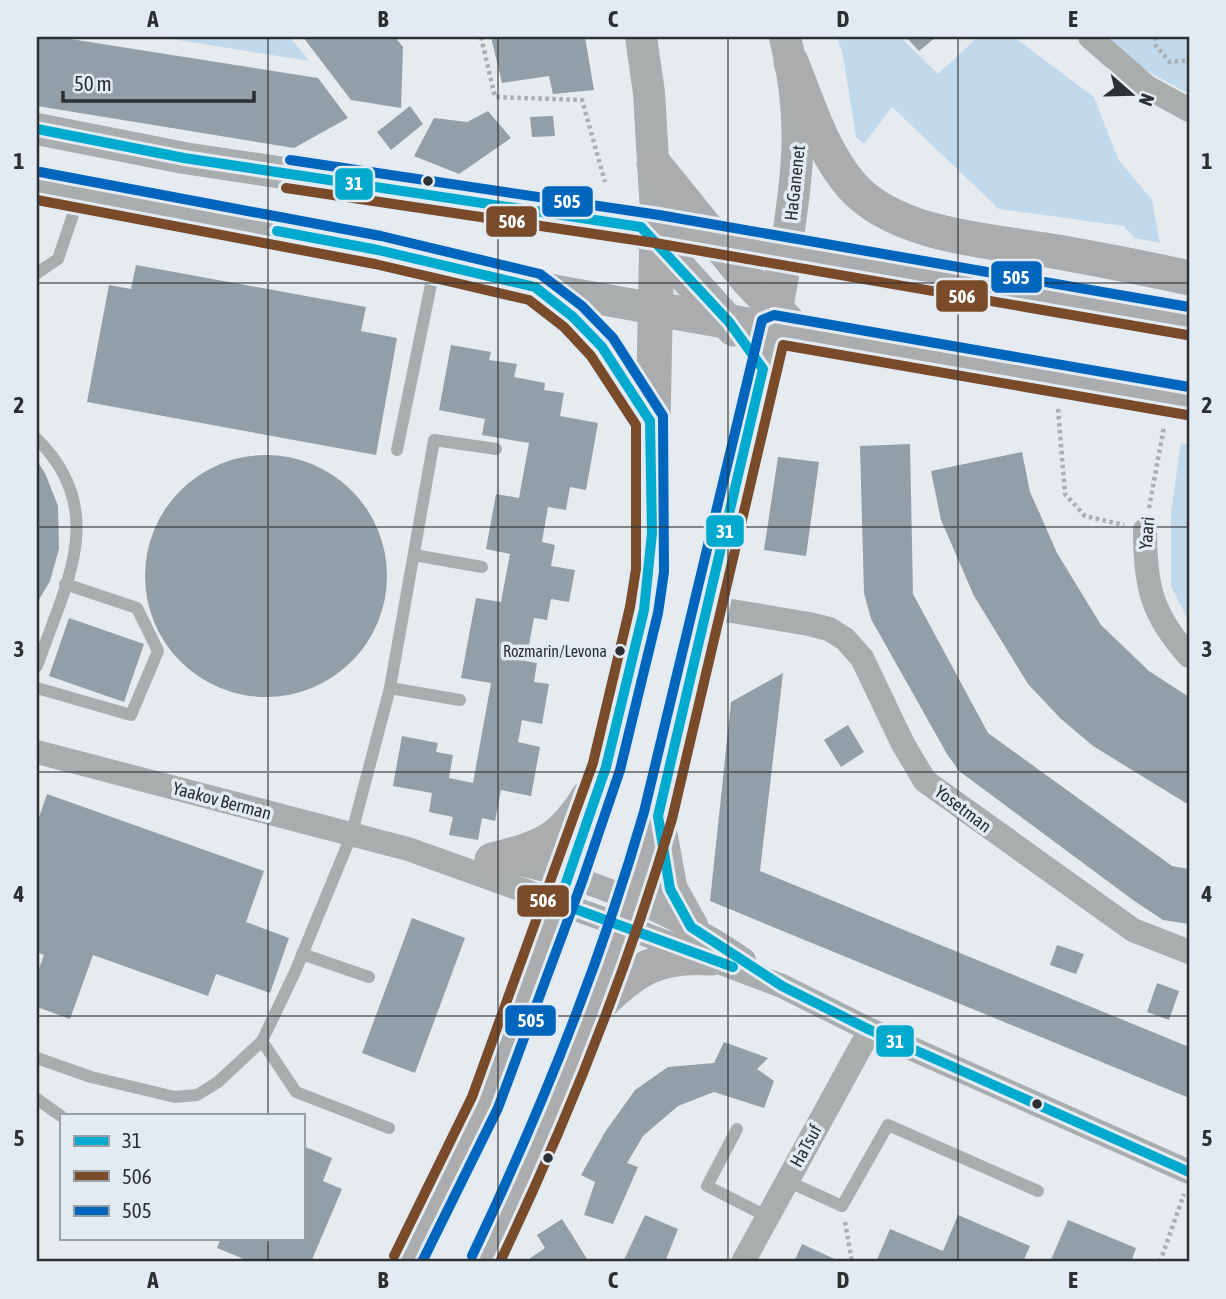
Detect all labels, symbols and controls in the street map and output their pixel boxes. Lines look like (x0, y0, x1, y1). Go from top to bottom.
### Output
text: A (146, 6, 159, 32)
text: B (378, 6, 389, 32)
text: C (608, 6, 619, 32)
text: D (837, 6, 850, 32)
text: E (1068, 6, 1078, 32)
scale bar (63, 60, 254, 104)
north arrow (1096, 60, 1166, 130)
text: 50 m (74, 71, 112, 95)
text: N (1135, 91, 1159, 109)
street label: HaGanenet (780, 144, 809, 222)
text: 1 (14, 148, 25, 174)
text: 1 (1202, 148, 1213, 174)
line badge: 31 (334, 167, 374, 201)
text: 31 (345, 172, 363, 194)
unlabelled marker (421, 174, 435, 188)
line badge: 505 (541, 185, 594, 218)
text: 505 (554, 190, 580, 212)
line badge: 506 (485, 205, 538, 238)
text: 506 (499, 210, 525, 232)
line badge: 505 (990, 260, 1043, 294)
text: 505 (1003, 266, 1029, 288)
line badge: 506 (935, 279, 989, 313)
text: 506 (949, 285, 975, 307)
text: 2 (14, 392, 24, 418)
text: 2 (1202, 392, 1212, 418)
line badge: 31 (705, 514, 745, 548)
street label: Yaari (1135, 516, 1158, 550)
text: 31 (716, 520, 734, 542)
text: 3 (14, 636, 24, 662)
text: 3 (1202, 636, 1212, 662)
place label: Rozmarin/Levona (503, 642, 607, 660)
marker: Rozmarin/Levona (613, 644, 627, 658)
street label: Yaakov Berman (170, 777, 274, 824)
street label: Yosetman (931, 781, 996, 837)
text: 4 (13, 881, 25, 907)
text: 4 (1201, 881, 1213, 907)
line badge: 506 (516, 884, 570, 918)
text: 506 (530, 889, 556, 911)
line badge: 505 (504, 1004, 557, 1037)
text: 505 (518, 1009, 544, 1031)
line badge: 31 (875, 1024, 915, 1058)
text: 31 (886, 1030, 904, 1052)
unlabelled marker (1030, 1097, 1044, 1111)
legend (60, 1114, 304, 1240)
street label: HaTsuf (785, 1121, 826, 1171)
text: 5 (14, 1125, 25, 1151)
text: 5 (1202, 1125, 1213, 1151)
text: 31 (122, 1128, 142, 1152)
unlabelled marker (541, 1151, 555, 1165)
text: 506 (122, 1164, 152, 1188)
text: 505 (122, 1198, 152, 1222)
text: A (146, 1267, 159, 1293)
text: B (378, 1267, 389, 1293)
text: C (608, 1267, 619, 1293)
text: D (837, 1267, 850, 1293)
text: E (1068, 1267, 1078, 1293)

